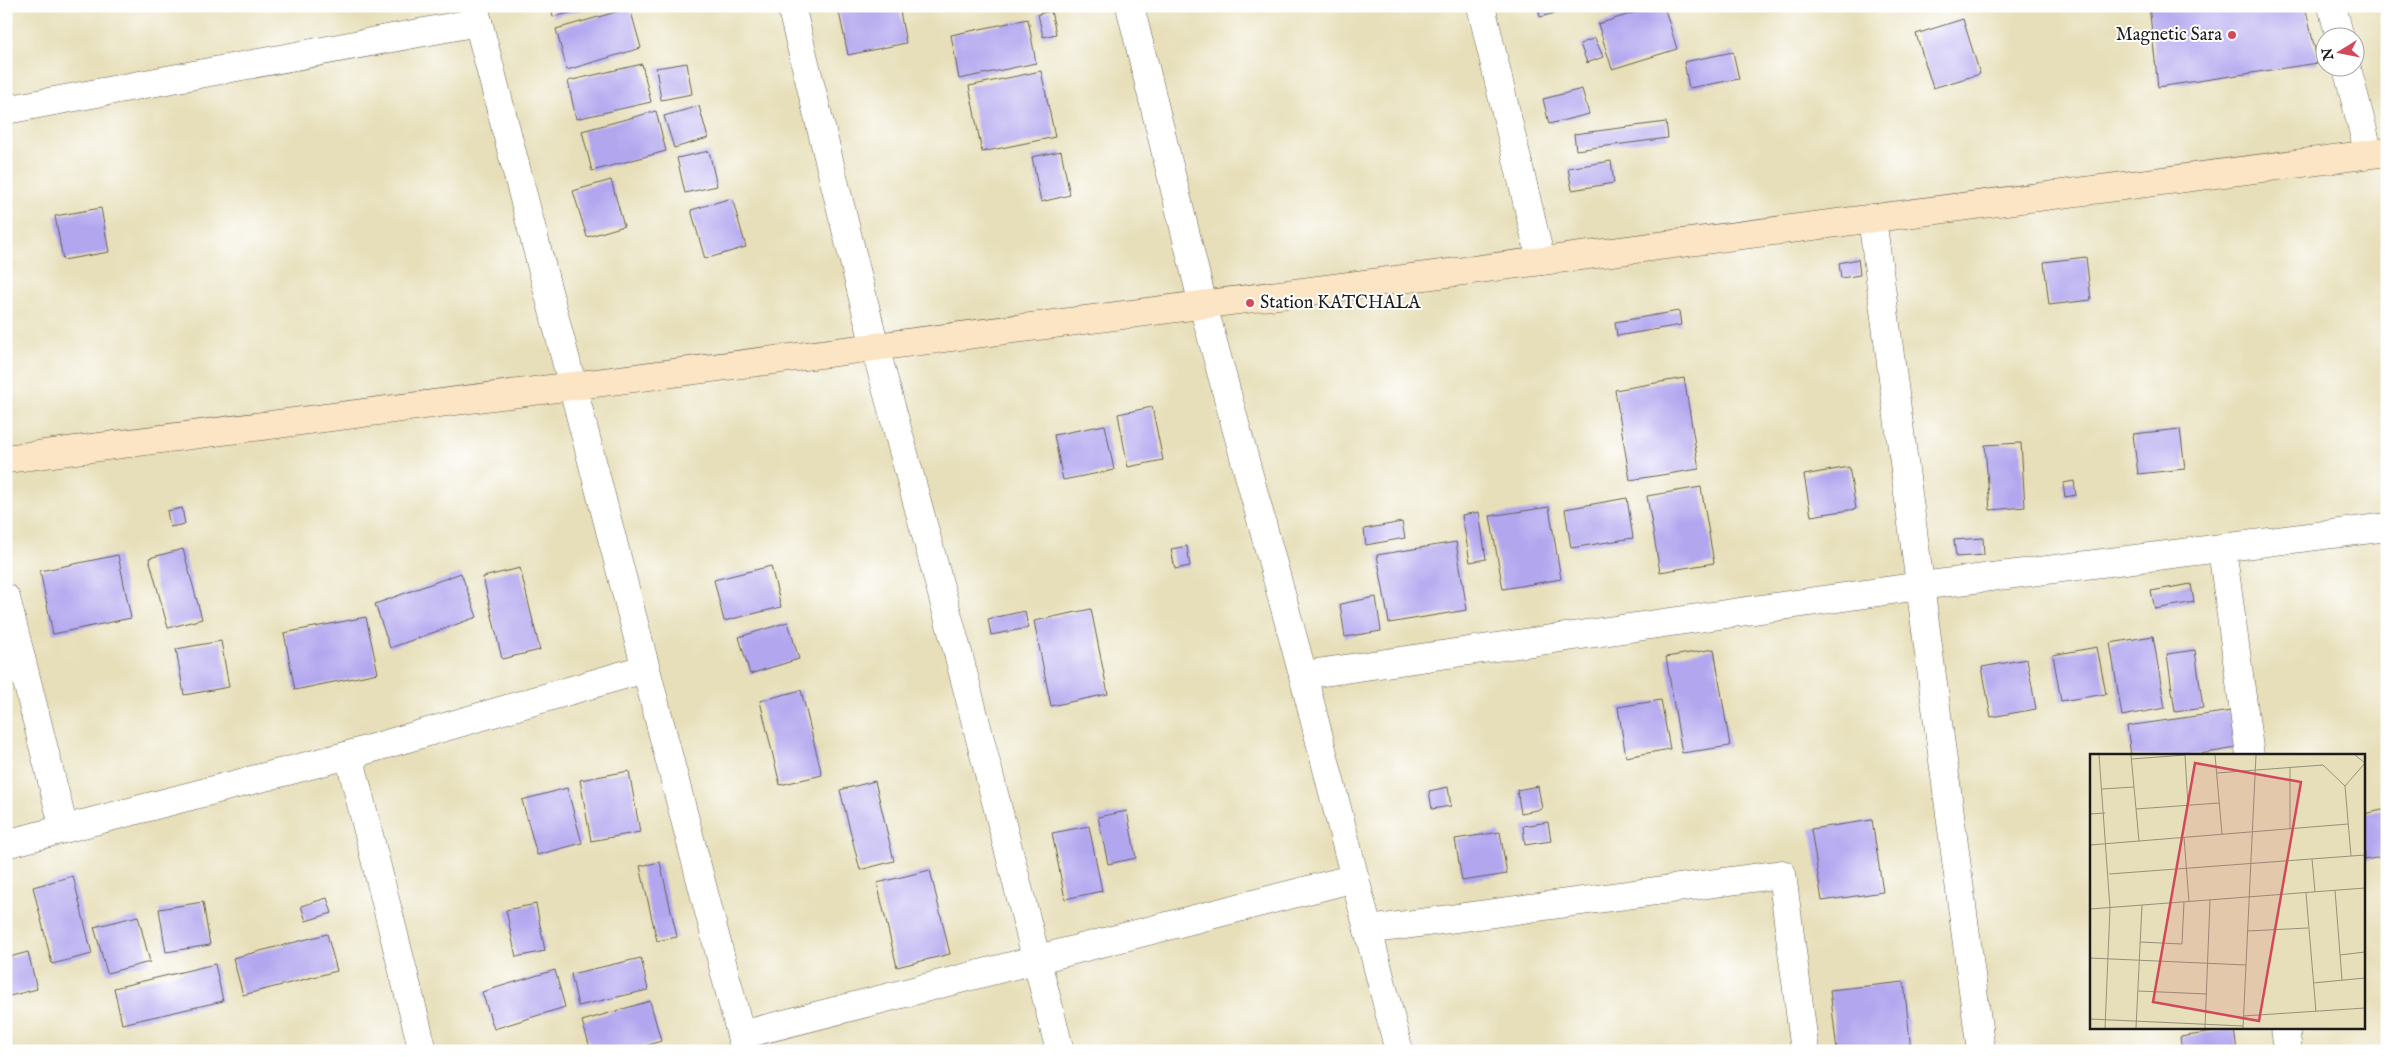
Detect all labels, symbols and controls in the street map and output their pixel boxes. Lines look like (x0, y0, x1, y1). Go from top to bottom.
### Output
place label: Magnetic Sara (2116, 24, 2222, 47)
north arrow (2316, 28, 2366, 78)
marker: Magnetic Sara (2226, 29, 2238, 41)
text: N (2318, 47, 2338, 63)
place label: Station KATCHALA (1260, 292, 1421, 315)
marker: Station KATCHALA (1244, 297, 1256, 309)
inset map (2090, 754, 2366, 1030)

